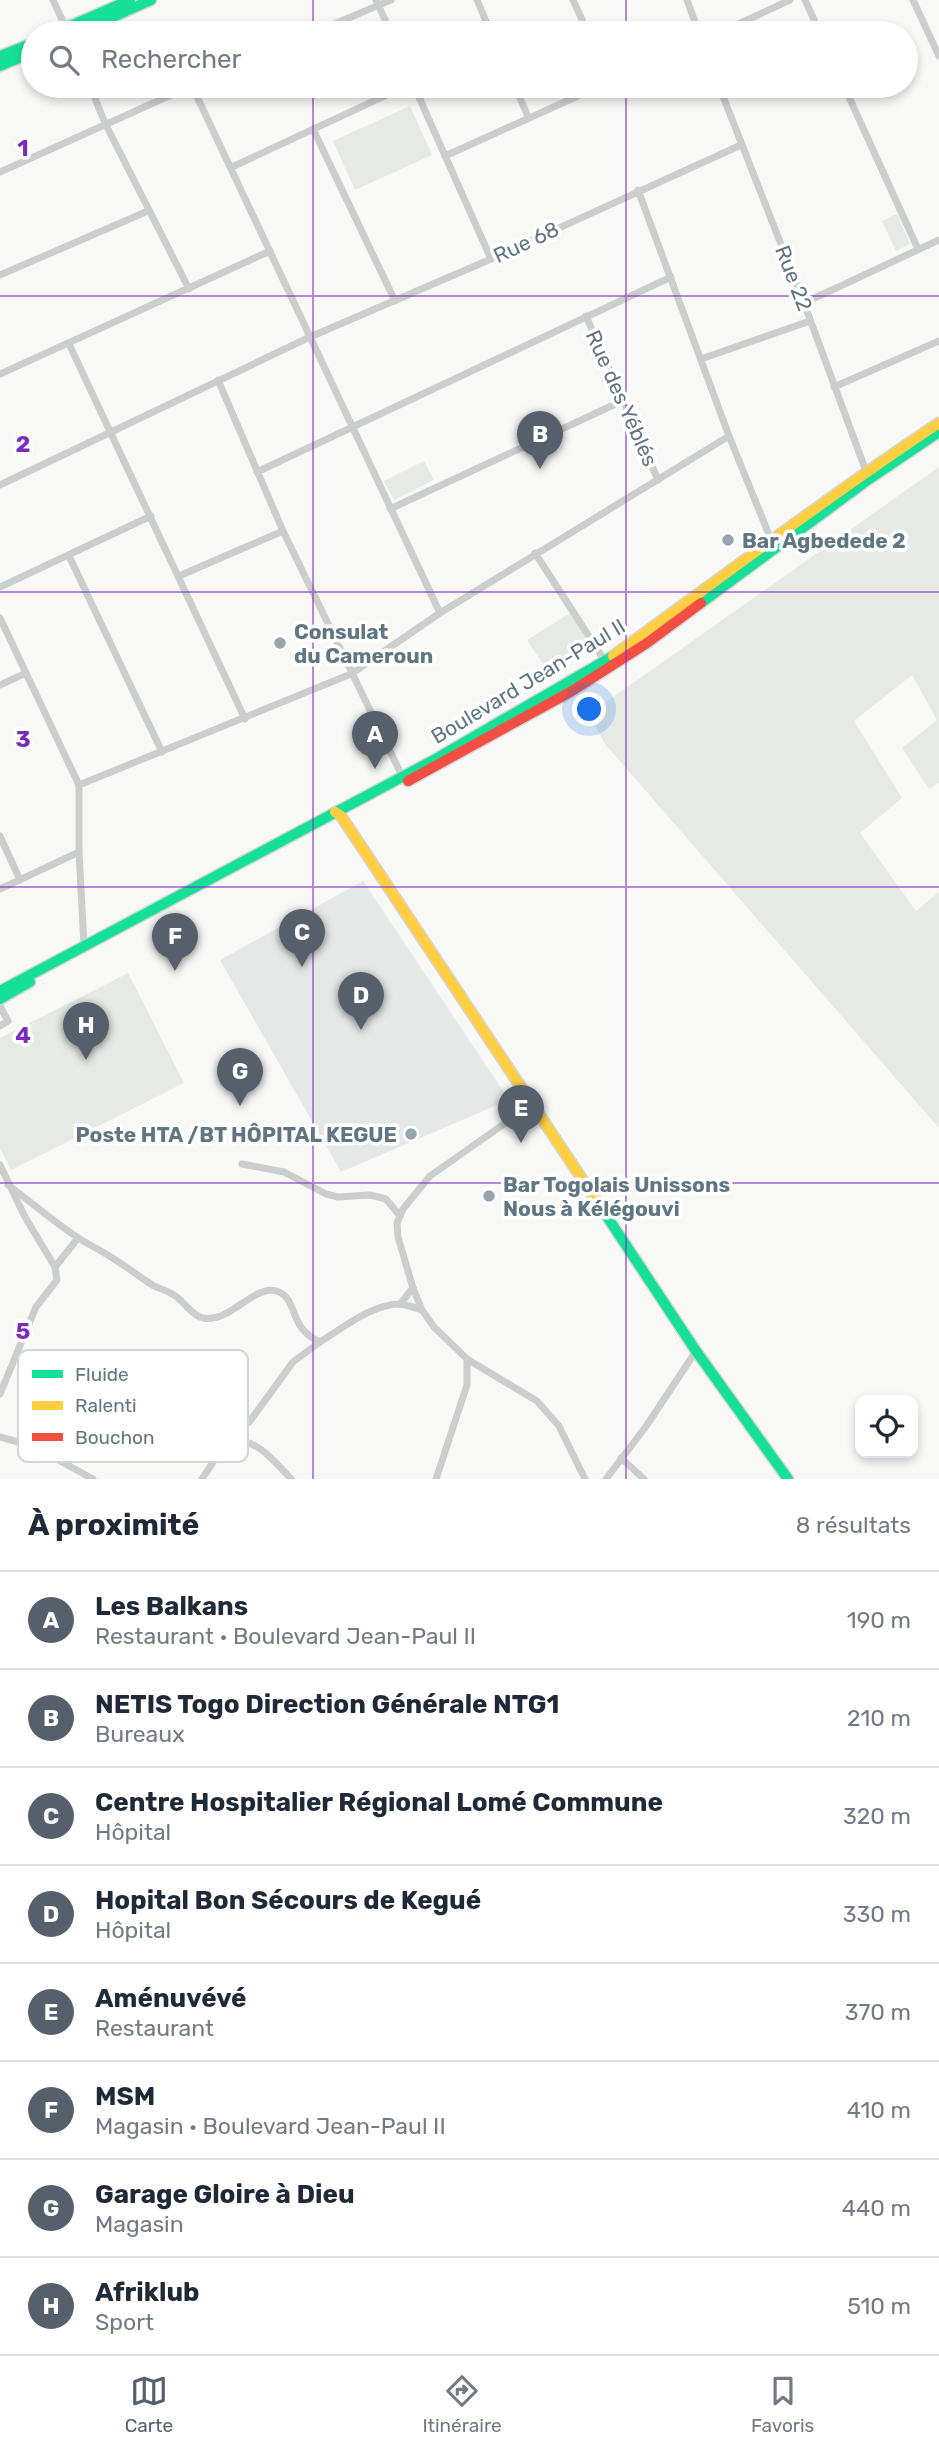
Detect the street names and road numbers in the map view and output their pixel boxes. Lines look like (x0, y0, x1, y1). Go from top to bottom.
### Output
street label: Rue 68 (489, 216, 563, 268)
street label: Rue 22 (770, 242, 818, 314)
street label: Rue des Yéblés (581, 326, 663, 470)
street label: Boulevard Jean-Paul II (426, 613, 630, 749)

